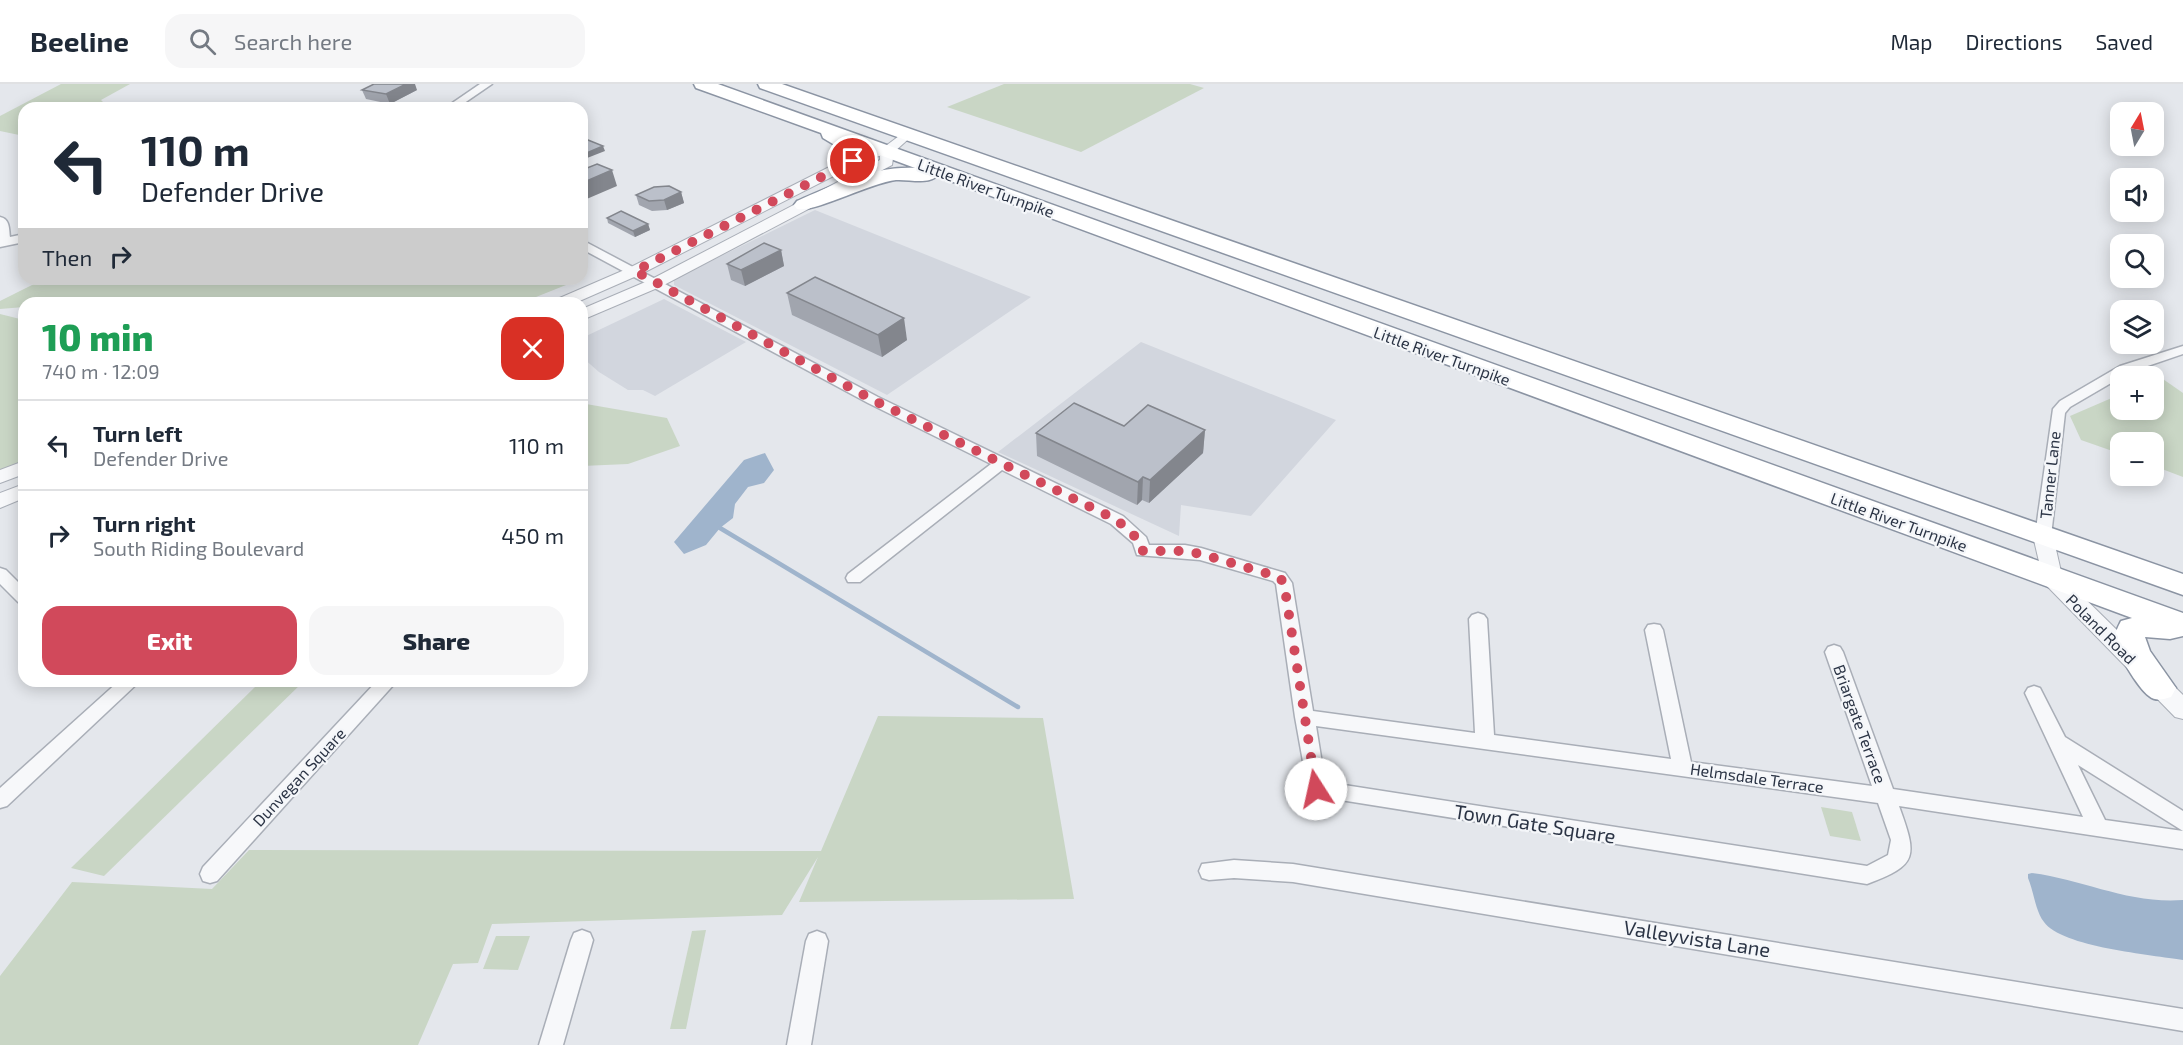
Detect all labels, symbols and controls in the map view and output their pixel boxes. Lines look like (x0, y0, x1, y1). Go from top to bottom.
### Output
search box (165, 14, 585, 68)
text: Beeline (30, 24, 129, 58)
icon: search (186, 25, 219, 58)
text: Search here (234, 28, 352, 54)
text: Map (1890, 29, 1933, 54)
text: Directions (1966, 29, 2062, 54)
text: Saved (2095, 29, 2153, 54)
north arrow (2110, 102, 2164, 156)
map controls (2110, 102, 2164, 486)
text: 110 m (141, 124, 250, 174)
icon: left (42, 126, 120, 204)
pin (827, 135, 878, 186)
icon: arrive (836, 144, 869, 177)
street label: Little River Turnpike (915, 154, 1057, 221)
button: sound (2110, 168, 2164, 222)
text: Defender Drive (141, 175, 324, 207)
button: search (2110, 234, 2164, 288)
icon: right (104, 240, 137, 273)
text: Then (42, 244, 92, 270)
button: layers (2110, 300, 2164, 354)
text: 10 min (42, 315, 153, 358)
button: close (501, 317, 564, 380)
street label: Little River Turnpike (1371, 322, 1513, 389)
text: 740 m · 12:09 (42, 359, 160, 383)
button: + (2110, 366, 2164, 420)
text: Turn left (93, 420, 182, 446)
icon: left (42, 429, 75, 462)
street label: Tanner Lane (2035, 430, 2064, 520)
text: 110 m (509, 432, 564, 458)
button: − (2110, 432, 2164, 486)
text: Defender Drive (93, 446, 229, 470)
street label: Little River Turnpike (1828, 488, 1970, 555)
text: Turn right (93, 510, 195, 536)
icon: right (42, 519, 75, 552)
text: 450 m (501, 522, 564, 548)
text: South Riding Boulevard (93, 536, 304, 560)
street label: Poland Road (2063, 590, 2140, 667)
button: Exit (42, 606, 297, 675)
button: Share (309, 606, 564, 675)
street label: Briargate Terrace (1830, 662, 1891, 786)
street label: Dunvegan Square (248, 724, 349, 830)
position arrow (1284, 757, 1348, 821)
street label: Helmsdale Terrace (1689, 759, 1825, 796)
street label: Town Gate Square (1453, 798, 1618, 848)
street label: Valleyvista Lane (1622, 915, 1772, 961)

